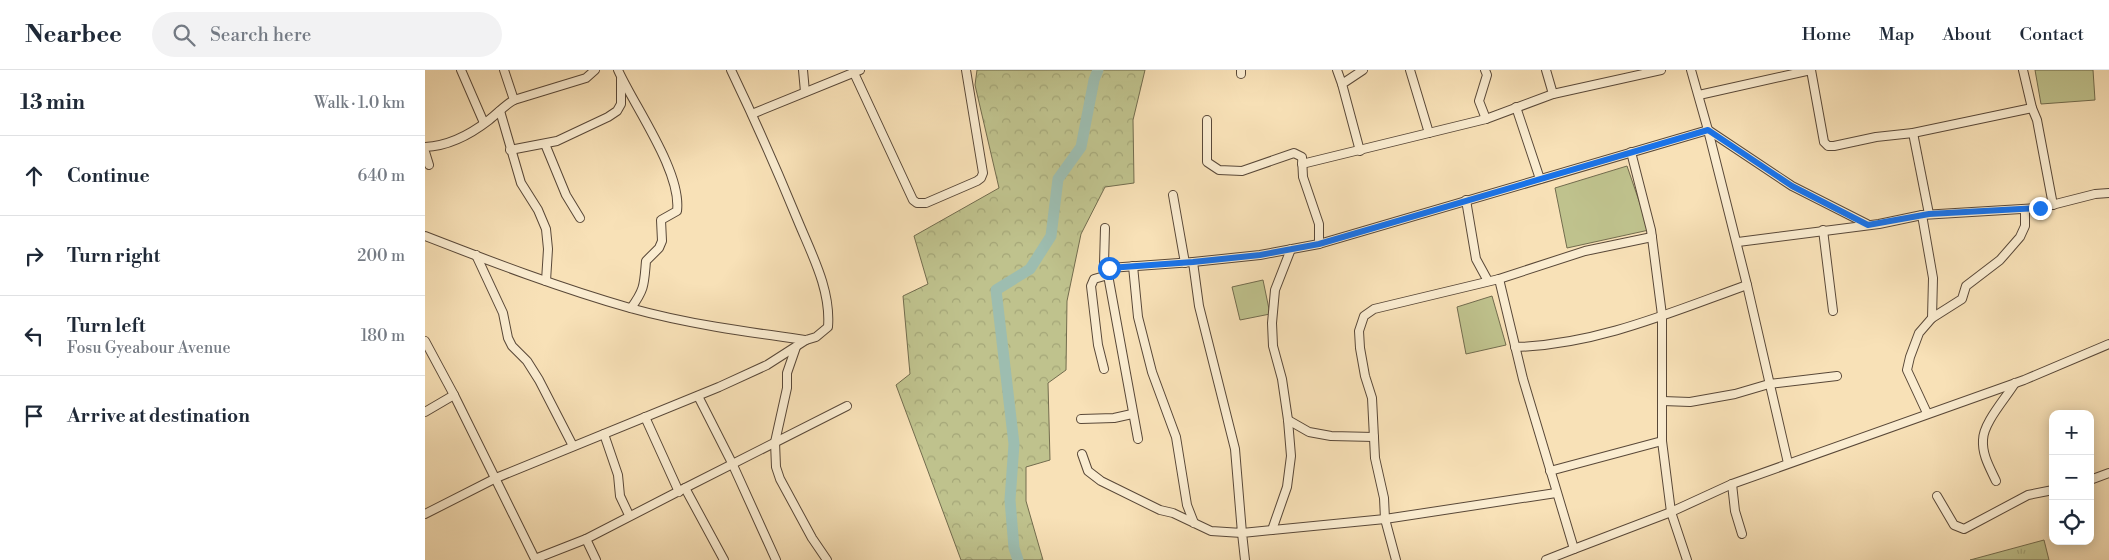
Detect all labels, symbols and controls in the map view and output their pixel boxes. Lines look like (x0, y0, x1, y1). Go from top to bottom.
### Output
search box (152, 12, 502, 57)
text: Nearbee (25, 20, 122, 50)
icon: search (170, 21, 198, 49)
text: Search here (210, 23, 311, 47)
text: Home (1802, 23, 1851, 46)
text: Map (1879, 23, 1915, 46)
text: About (1943, 23, 1992, 46)
text: Contact (2020, 23, 2084, 46)
text: 13 min (20, 90, 85, 116)
text: Walk · 1.0 km (314, 93, 405, 113)
icon: ahead (20, 162, 48, 190)
text: Continue (67, 164, 150, 188)
text: 640 m (358, 166, 405, 186)
route end (2029, 197, 2052, 220)
icon: right (20, 242, 48, 270)
text: Turn right (67, 244, 160, 268)
text: 200 m (357, 246, 405, 266)
route start (1098, 257, 1121, 280)
text: Turn left (67, 314, 146, 338)
icon: left (20, 322, 48, 350)
text: 180 m (361, 326, 405, 346)
text: Fosu Gyeabour Avenue (67, 338, 230, 358)
icon: arrive (20, 402, 48, 430)
text: Arrive at destination (67, 404, 250, 428)
map controls (2049, 410, 2094, 545)
button: + (2049, 410, 2094, 455)
button: − (2049, 455, 2094, 500)
button: locate (2049, 500, 2094, 545)

